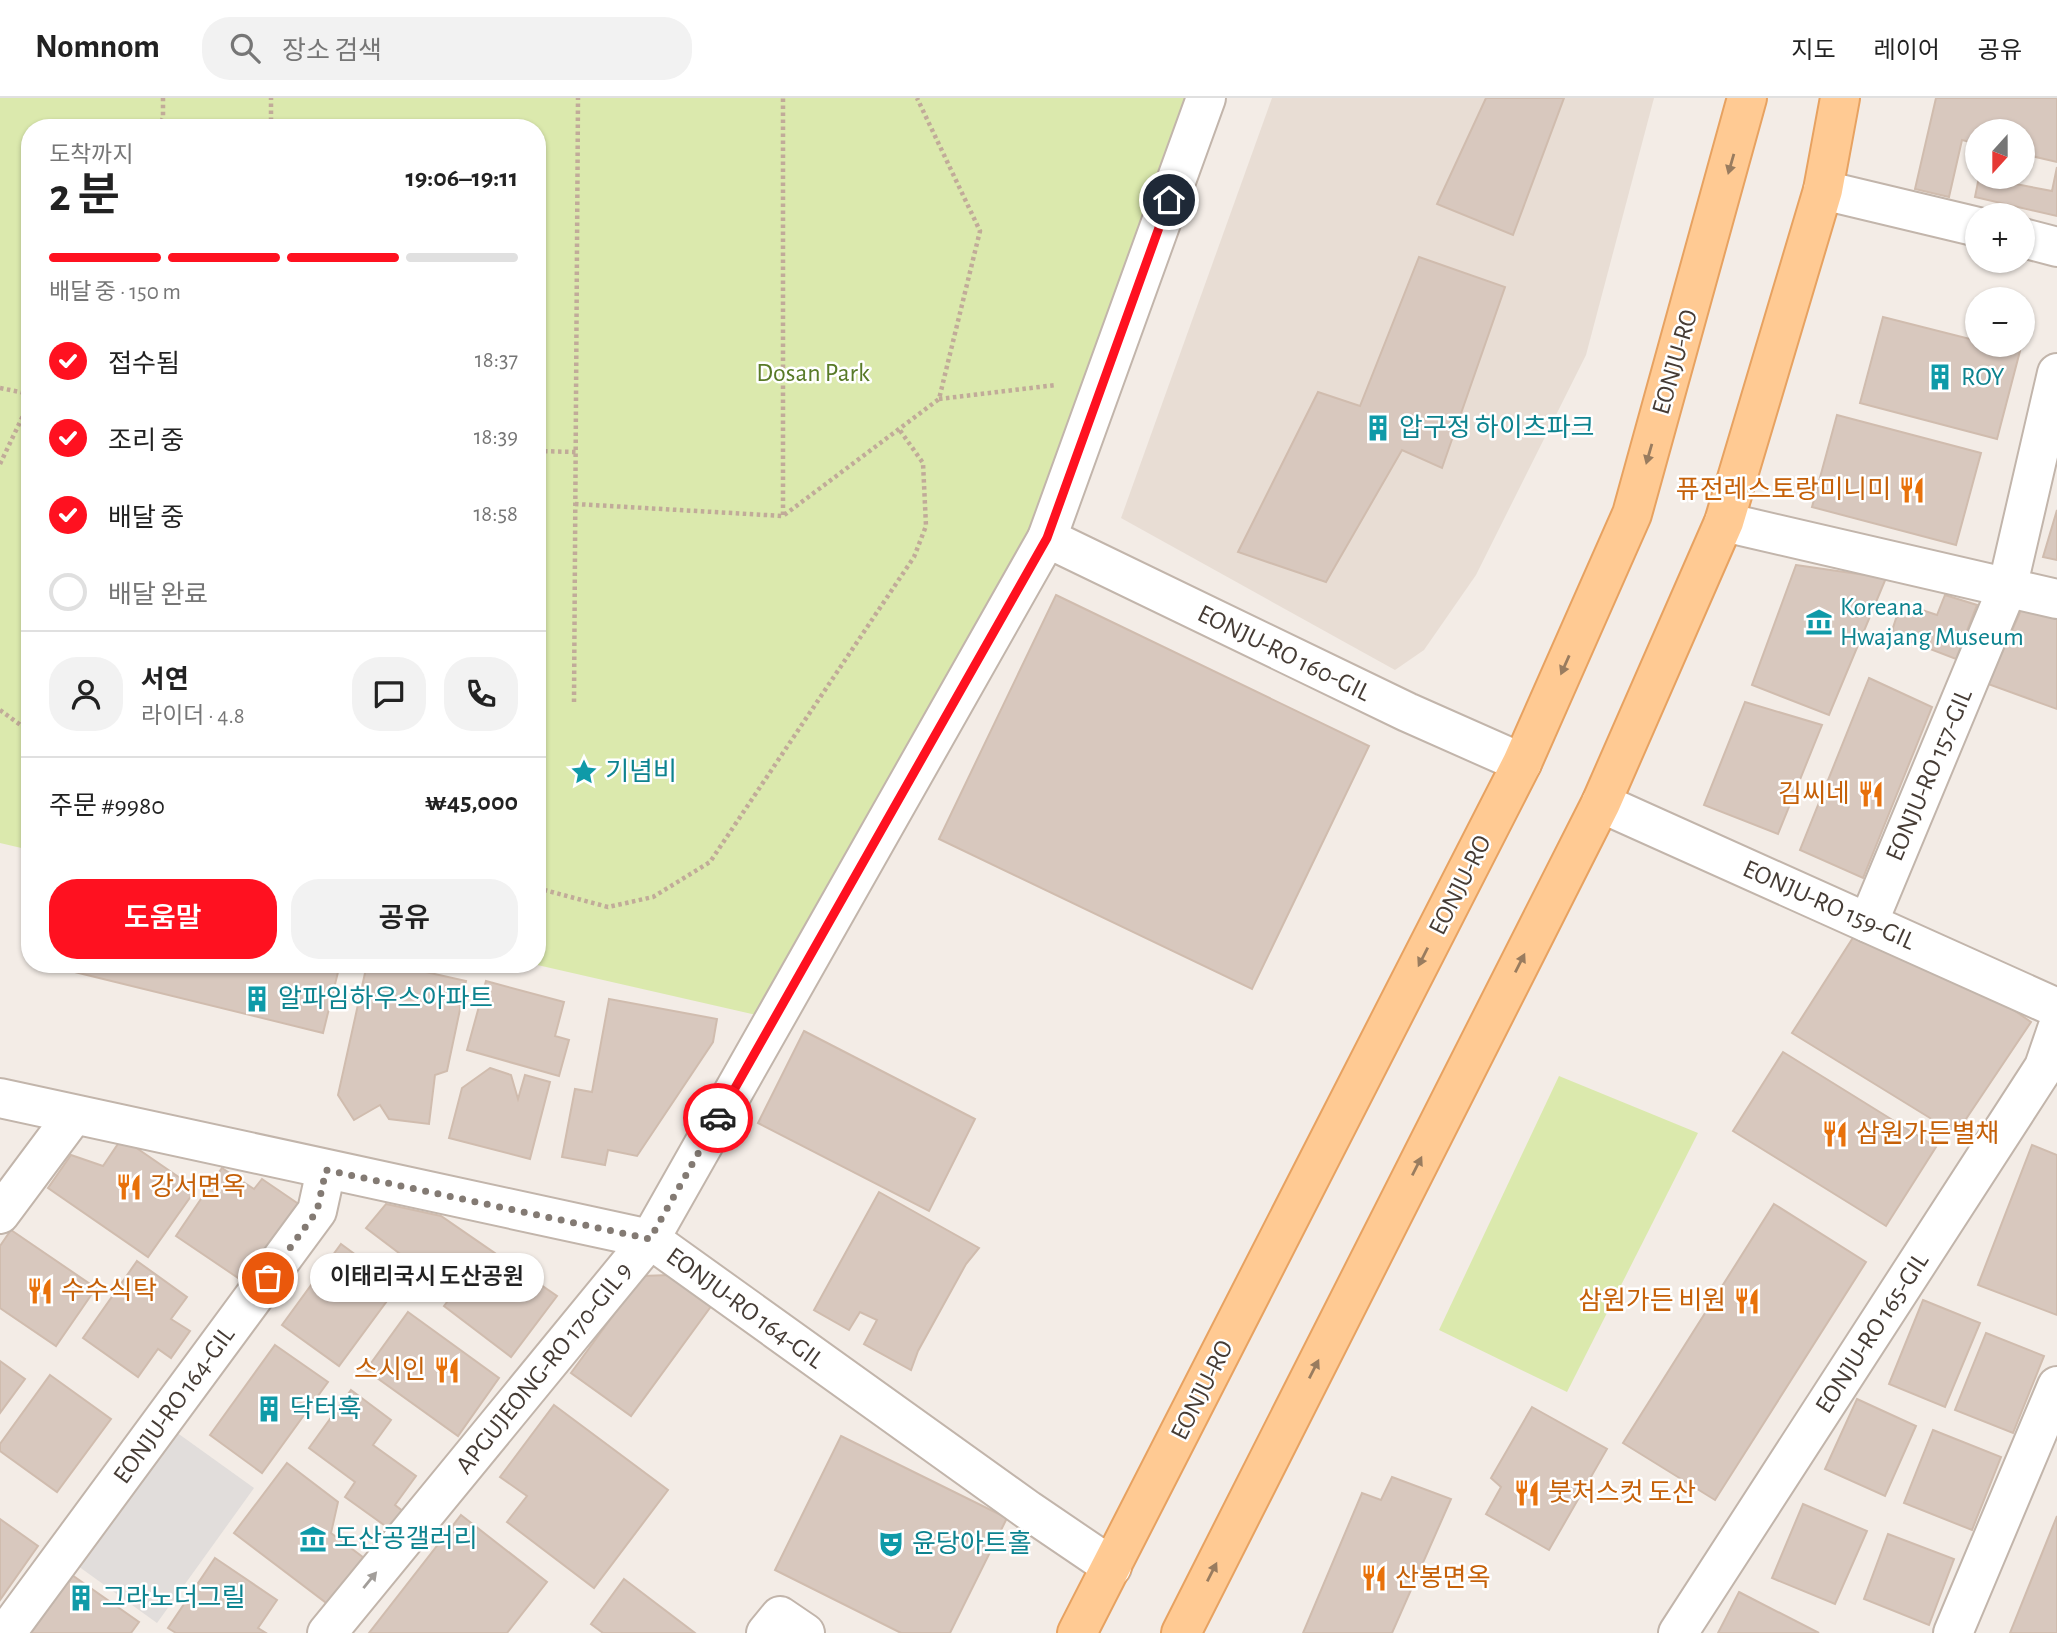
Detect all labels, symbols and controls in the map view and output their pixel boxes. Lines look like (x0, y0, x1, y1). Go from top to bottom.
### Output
search box (202, 17, 692, 80)
icon: search (226, 29, 264, 67)
text: Nomnom (35, 31, 160, 64)
text: 장소 검색 (282, 38, 382, 64)
text: 지도 (1791, 39, 1836, 63)
text: 레이어 (1874, 39, 1940, 63)
text: 공유 (1978, 39, 2022, 63)
north arrow (1965, 119, 2035, 189)
map controls (1965, 119, 2035, 357)
text: 도착까지 (49, 144, 134, 167)
one-way arrow (1725, 154, 1735, 175)
text: 19:06–19:11 (405, 165, 518, 191)
pin (1139, 170, 1199, 230)
text: 2 분 (49, 173, 120, 219)
icon: home (1150, 181, 1188, 219)
button: + (1965, 203, 2035, 273)
text: 배달 중 · 150 m (49, 281, 181, 304)
button: − (1965, 287, 2035, 357)
street label: EONJU-RO (1648, 307, 1702, 417)
icon: check (49, 342, 87, 380)
text: 18:37 (475, 349, 518, 372)
text: 접수됨 (108, 351, 180, 377)
park label: Dosan Park (756, 360, 870, 386)
building icon: ROY (1925, 362, 1955, 392)
place label: ROY (1961, 364, 2005, 390)
building icon: 압구정 하이츠파크 (1363, 413, 1393, 443)
place label: 압구정 하이츠파크 (1399, 414, 1595, 441)
icon: check (49, 419, 87, 457)
text: 18:39 (474, 426, 518, 449)
text: 조리 중 (108, 428, 184, 454)
one-way arrow (1643, 443, 1654, 465)
restaurant icon: 퓨전레스토랑미니미 (1897, 475, 1927, 505)
place label: 퓨전레스토랑미니미 (1676, 476, 1891, 503)
icon: check (49, 496, 87, 534)
text: 18:58 (473, 503, 518, 526)
text: 배달 중 (108, 505, 184, 531)
text: 배달 완료 (108, 582, 208, 608)
place label: Koreana Hwajang Museum (1840, 594, 2024, 650)
street label: EONJU-RO 160-GIL (1194, 600, 1375, 706)
museum icon: Koreana Hwajang Museum (1804, 607, 1834, 637)
one-way arrow (1559, 655, 1571, 675)
button: person (49, 657, 123, 731)
button: chat (352, 657, 426, 731)
button: phone (444, 657, 518, 731)
text: 서연 (141, 667, 189, 693)
street label: EONJU-RO 157-GIL (1881, 685, 1977, 865)
text: 라이더 · 4.8 (141, 705, 245, 728)
place icon: 기념비 (569, 757, 599, 787)
place label: 기념비 (605, 758, 677, 785)
restaurant icon: 김씨네 (1856, 779, 1886, 809)
place label: 김씨네 (1778, 780, 1850, 807)
text: ₩45,000 (425, 789, 518, 815)
text: 주문 #9980 (49, 793, 165, 819)
street label: EONJU-RO (1424, 831, 1496, 939)
street label: EONJU-RO 159-GIL (1739, 855, 1919, 955)
button: 도움말 (49, 879, 277, 959)
button: 공유 (291, 879, 518, 959)
one-way arrow (1417, 948, 1429, 968)
one-way arrow (1514, 953, 1526, 973)
building icon: 알파임하우스아파트 (242, 984, 272, 1014)
place label: 알파임하우스아파트 (278, 985, 493, 1012)
courier (683, 1083, 753, 1153)
icon: car (699, 1099, 737, 1137)
restaurant icon: 삼원가든별채 (1820, 1119, 1850, 1149)
place label: 삼원가든별채 (1856, 1120, 2000, 1147)
one-way arrow (1412, 1156, 1423, 1176)
restaurant icon: 강서면옥 (114, 1172, 144, 1202)
place label: 강서면옥 (150, 1173, 246, 1200)
street label: EONJU-RO 164-GIL (662, 1242, 828, 1374)
pin (238, 1248, 298, 1308)
street label: EONJU-RO 165-GIL (1811, 1248, 1934, 1418)
callout: 이태리국시 도산공원 (310, 1254, 544, 1302)
street label: APGUJEONG-RO 170-GIL 9 (451, 1257, 637, 1479)
icon: bag (249, 1259, 287, 1297)
text: 이태리국시 도산공원 (330, 1266, 524, 1289)
restaurant icon: 수수식탁 (25, 1276, 55, 1306)
place label: 수수식탁 (61, 1277, 157, 1304)
restaurant icon: 삼원가든 비원 (1732, 1286, 1762, 1316)
place label: 삼원가든 비원 (1578, 1287, 1726, 1314)
street label: EONJU-RO 164-GIL (108, 1322, 240, 1488)
street label: EONJU-RO (1166, 1336, 1238, 1444)
restaurant icon: 스시인 (432, 1355, 462, 1385)
place label: 스시인 (354, 1356, 426, 1383)
one-way arrow (1309, 1359, 1320, 1379)
building icon: 닥터훅 (254, 1394, 284, 1424)
place label: 닥터훅 (290, 1395, 362, 1422)
restaurant icon: 붓처스컷 도산 (1512, 1478, 1542, 1508)
place label: 붓처스컷 도산 (1548, 1479, 1696, 1506)
museum icon: 도산공갤러리 (298, 1524, 328, 1554)
place label: 도산공갤러리 (334, 1525, 478, 1552)
theatre icon: 윤당아트홀 (876, 1529, 906, 1559)
place label: 윤당아트홀 (912, 1530, 1032, 1557)
one-way arrow (1206, 1562, 1217, 1582)
restaurant icon: 산봉면옥 (1359, 1563, 1389, 1593)
place label: 산봉면옥 (1395, 1564, 1491, 1591)
one-way arrow (362, 1572, 377, 1589)
building icon: 그라노더그릴 (66, 1583, 96, 1613)
place label: 그라노더그릴 (102, 1584, 246, 1611)

